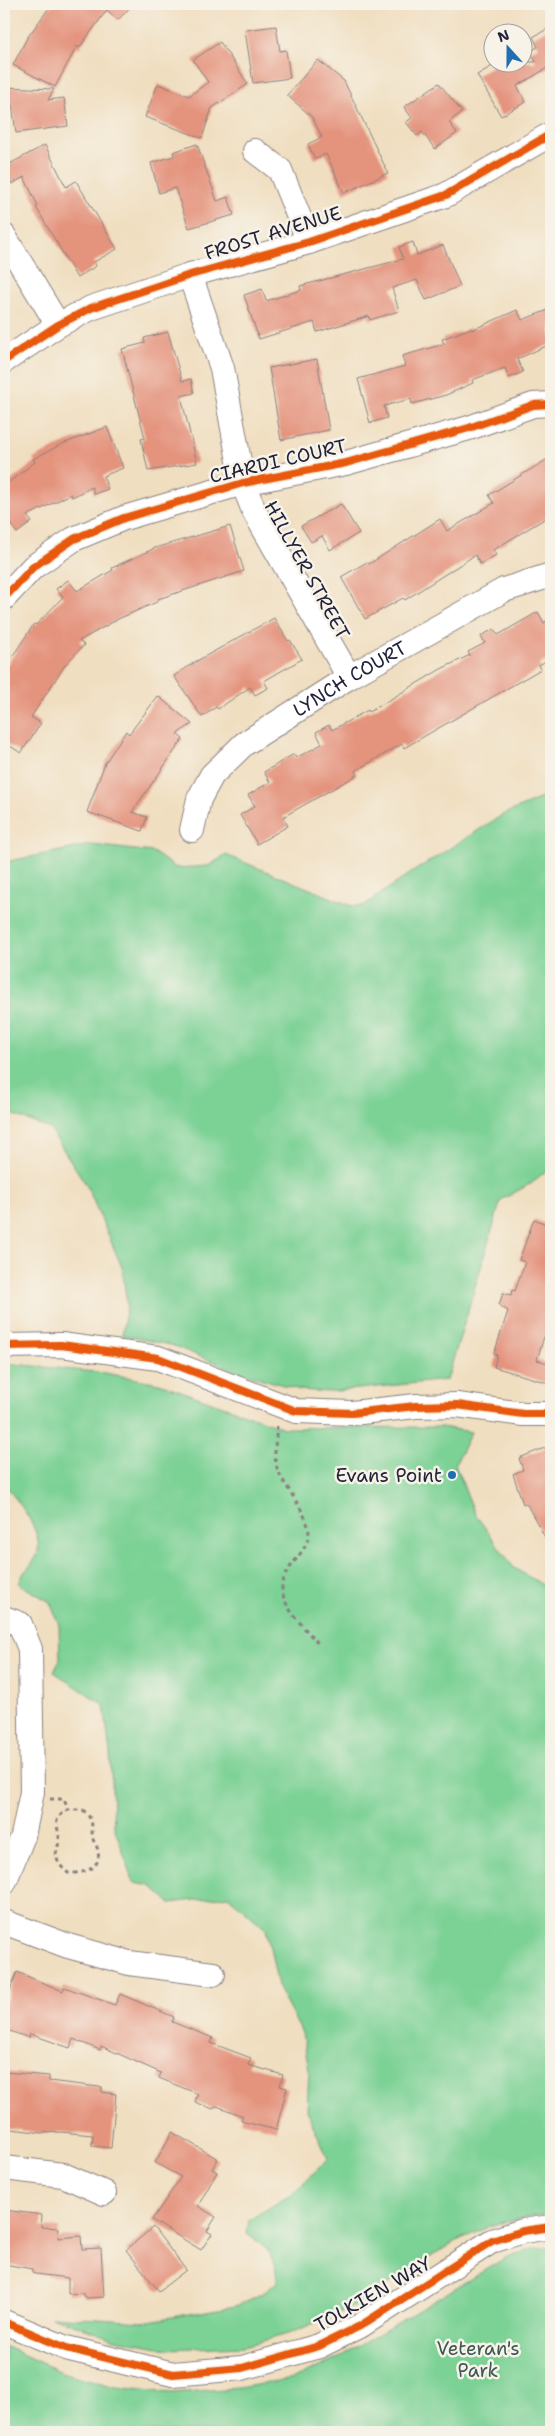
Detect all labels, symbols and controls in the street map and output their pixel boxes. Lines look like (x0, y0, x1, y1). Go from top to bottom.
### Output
north arrow (482, 22, 532, 72)
text: N (495, 25, 512, 46)
street label: FROST AVENUE (201, 200, 345, 266)
street label: CIARDI COURT (207, 433, 349, 489)
street label: HILLYER STREET (258, 496, 356, 644)
street label: LYNCH COURT (288, 635, 411, 722)
place label: Evans Point (335, 1463, 442, 1488)
marker: Evans Point (446, 1469, 458, 1481)
street label: TOLKIEN WAY (310, 2250, 437, 2338)
park label: Veteran's Park (436, 2336, 520, 2383)

